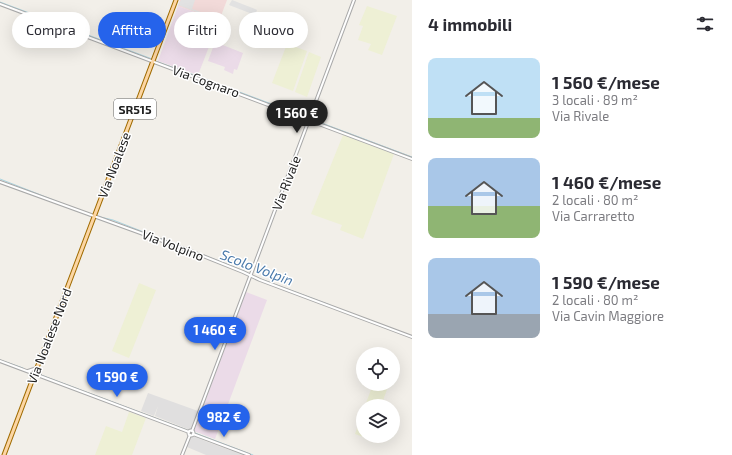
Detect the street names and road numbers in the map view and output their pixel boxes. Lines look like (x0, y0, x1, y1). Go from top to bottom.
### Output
street label: Via Cognaro (170, 61, 242, 101)
road number: SR515 (114, 99, 156, 119)
street label: Via Noalese (94, 130, 134, 200)
street label: Via Rivale (268, 153, 304, 213)
street label: Via Volpino (140, 226, 206, 264)
street label: Via Noalese Nord (23, 286, 75, 386)

